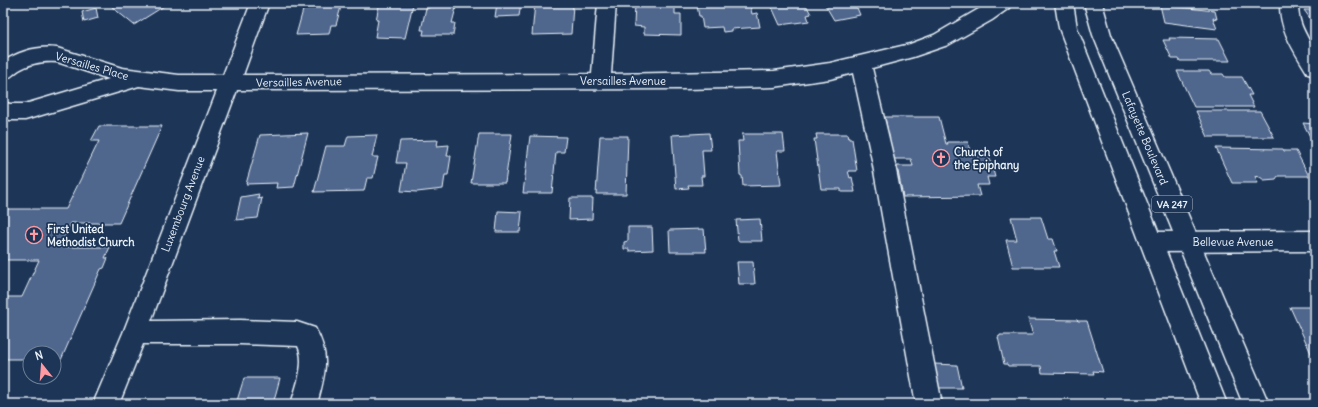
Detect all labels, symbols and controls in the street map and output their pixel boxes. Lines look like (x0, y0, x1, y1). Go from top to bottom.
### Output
street label: Versailles Place (54, 49, 130, 83)
street label: Versailles Avenue (256, 74, 342, 90)
street label: Versailles Avenue (580, 74, 666, 88)
street label: Lafayette Boulevard (1119, 89, 1171, 187)
place label: Church of the Epiphany (953, 145, 1019, 173)
church icon: Church of the Epiphany (931, 148, 951, 168)
street label: Luxembourg Avenue (158, 154, 208, 254)
road number: VA 247 (1152, 196, 1192, 212)
place label: First United Methodist Church (47, 222, 135, 249)
church icon: First United Methodist Church (24, 225, 44, 245)
street label: Bellevue Avenue (1192, 235, 1274, 249)
north arrow (22, 345, 62, 385)
text: N (33, 348, 45, 363)

